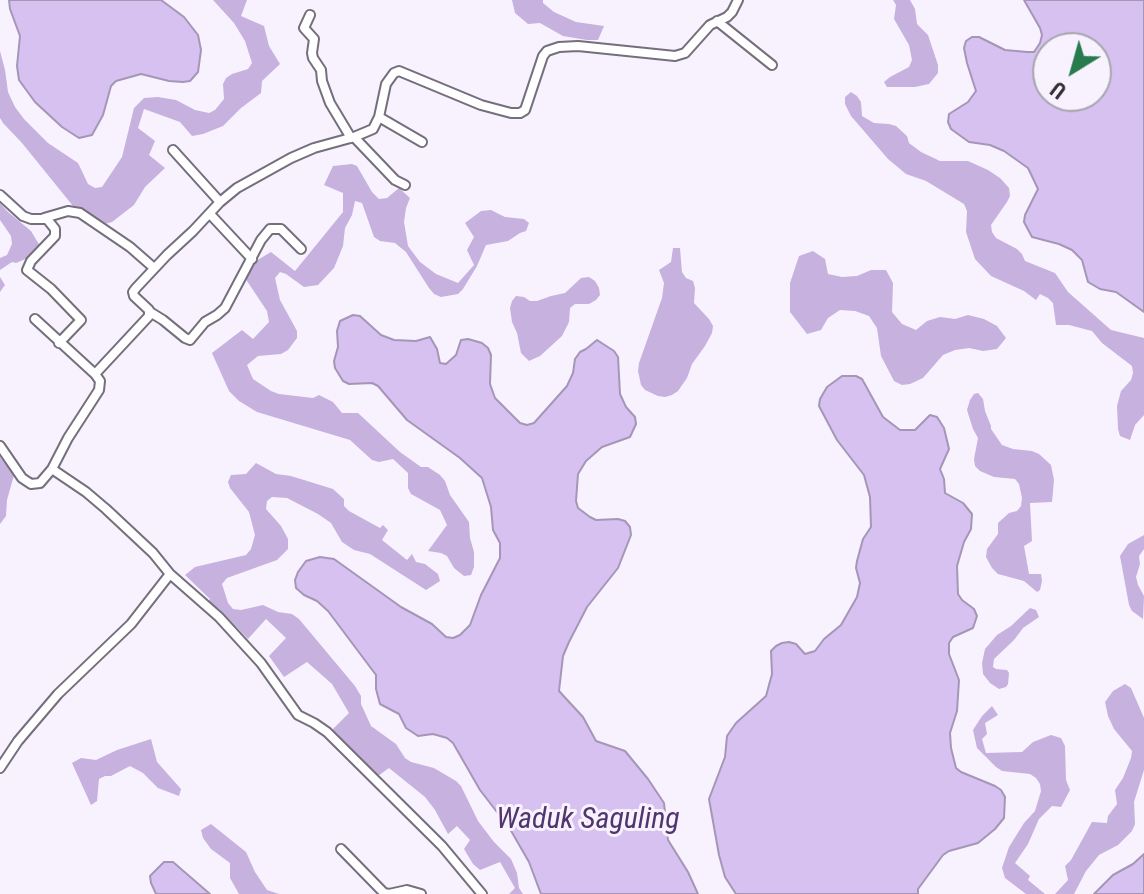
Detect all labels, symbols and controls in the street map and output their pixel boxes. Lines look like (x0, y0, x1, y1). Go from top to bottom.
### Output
north arrow (1032, 32, 1112, 112)
text: U (1046, 76, 1071, 104)
water label: Waduk Saguling (496, 802, 680, 838)

